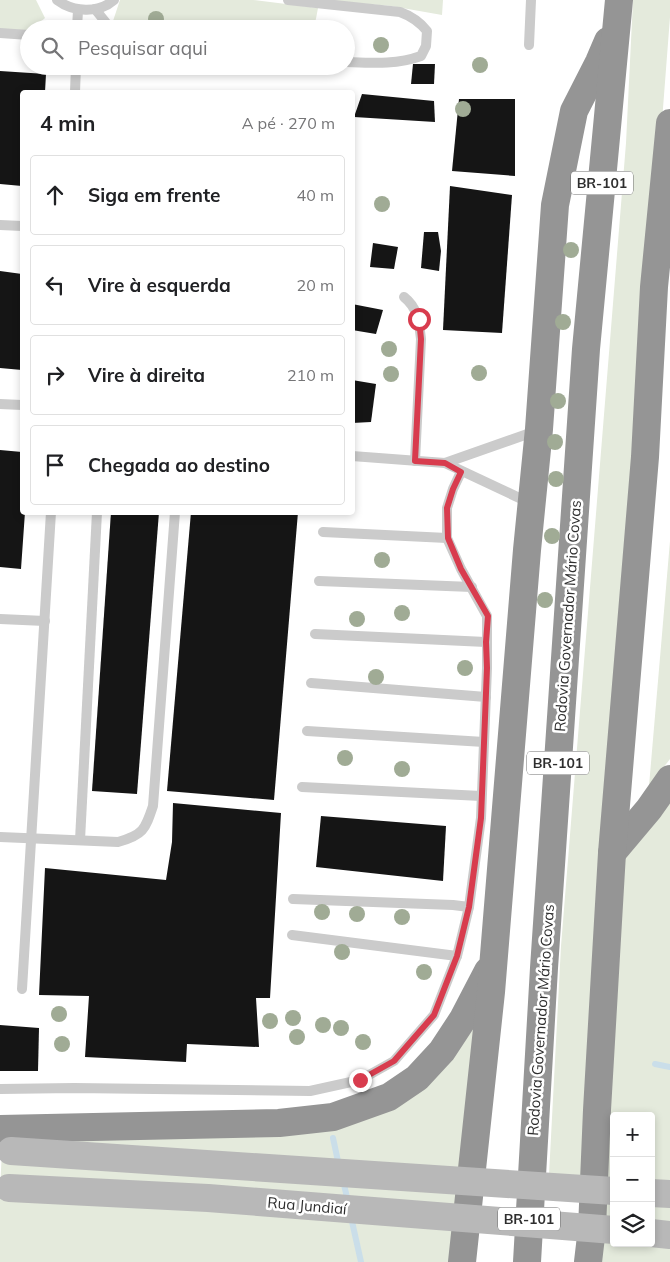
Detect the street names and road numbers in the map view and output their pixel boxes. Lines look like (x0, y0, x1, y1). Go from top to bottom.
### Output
road number: BR-101 (571, 172, 633, 194)
street label: Rodovia Governador Mário Covas (550, 500, 585, 732)
road number: BR-101 (527, 751, 589, 774)
street label: Rodovia Governador Mário Covas (523, 904, 558, 1136)
street label: Rua Jundiaí (267, 1193, 349, 1219)
road number: BR-101 (498, 1208, 560, 1230)

